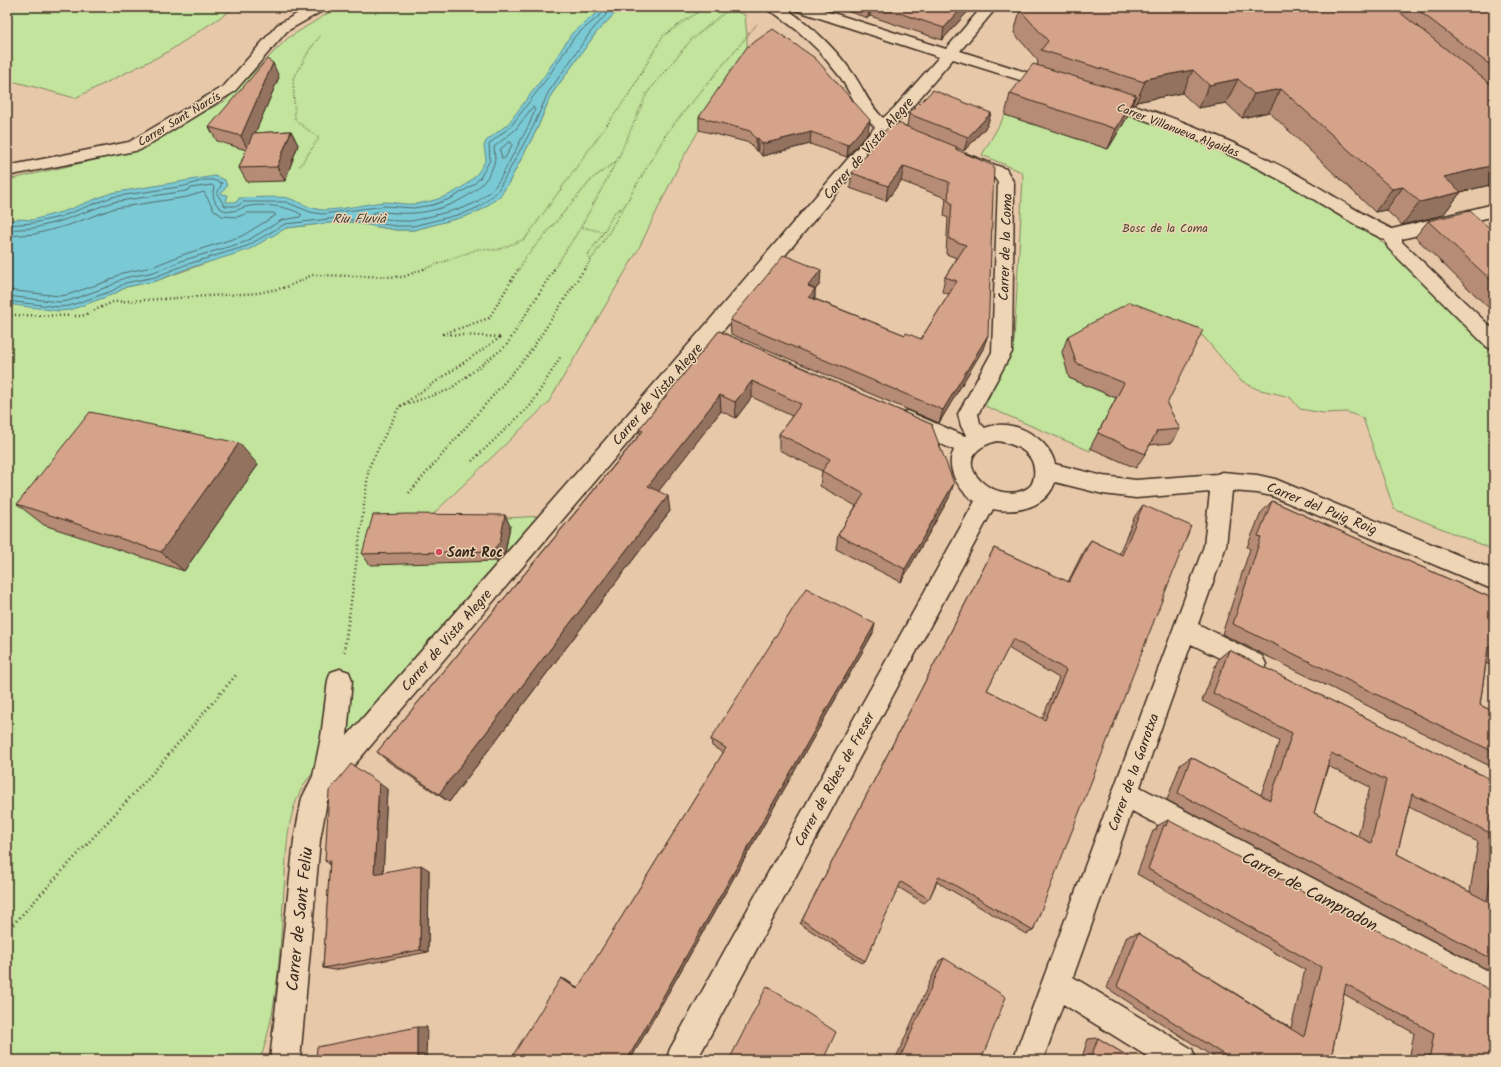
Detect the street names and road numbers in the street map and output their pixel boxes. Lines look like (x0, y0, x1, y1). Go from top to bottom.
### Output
street label: Carrer Sant Narcís (134, 87, 224, 152)
street label: Carrer de Vista Alegre (818, 92, 920, 205)
street label: Carrer Villanueva Algaidas (1114, 98, 1242, 163)
street label: Carrer de la Coma (993, 193, 1019, 301)
street label: Carrer de Vista Alegre (607, 338, 709, 451)
street label: Carrer del Puig Roig (1263, 477, 1380, 541)
street label: Carrer de Vista Alegre (396, 584, 498, 697)
street label: Carrer de Ribes de Freser (789, 707, 882, 851)
street label: Carrer de la Garrotxa (1102, 710, 1165, 834)
street label: Carrer de Camprodon (1236, 845, 1382, 940)
street label: Carrer de Sant Feliu (279, 846, 321, 993)

